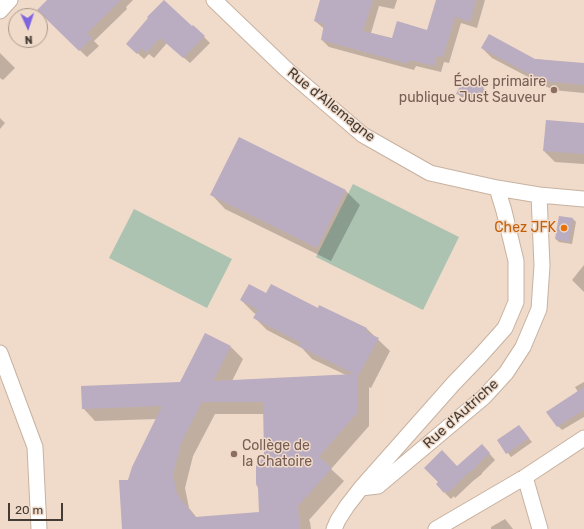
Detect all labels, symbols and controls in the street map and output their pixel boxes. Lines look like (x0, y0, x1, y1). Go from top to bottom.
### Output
north arrow (8, 8, 48, 48)
text: N (24, 33, 33, 46)
street label: Rue d'Allemagne (284, 64, 378, 146)
place label: École primaire publique Just Sauveur (399, 74, 546, 106)
marker: École primaire publique Just Sauveur (549, 85, 559, 95)
place label: Chez JFK (494, 220, 556, 236)
marker: Chez JFK (559, 223, 569, 233)
street label: Rue d'Autriche (420, 376, 502, 452)
place label: Collège de la Chatoire (242, 438, 312, 470)
marker: Collège de la Chatoire (229, 449, 239, 459)
scale bar (10, 495, 65, 521)
text: 20 m (15, 503, 43, 517)

